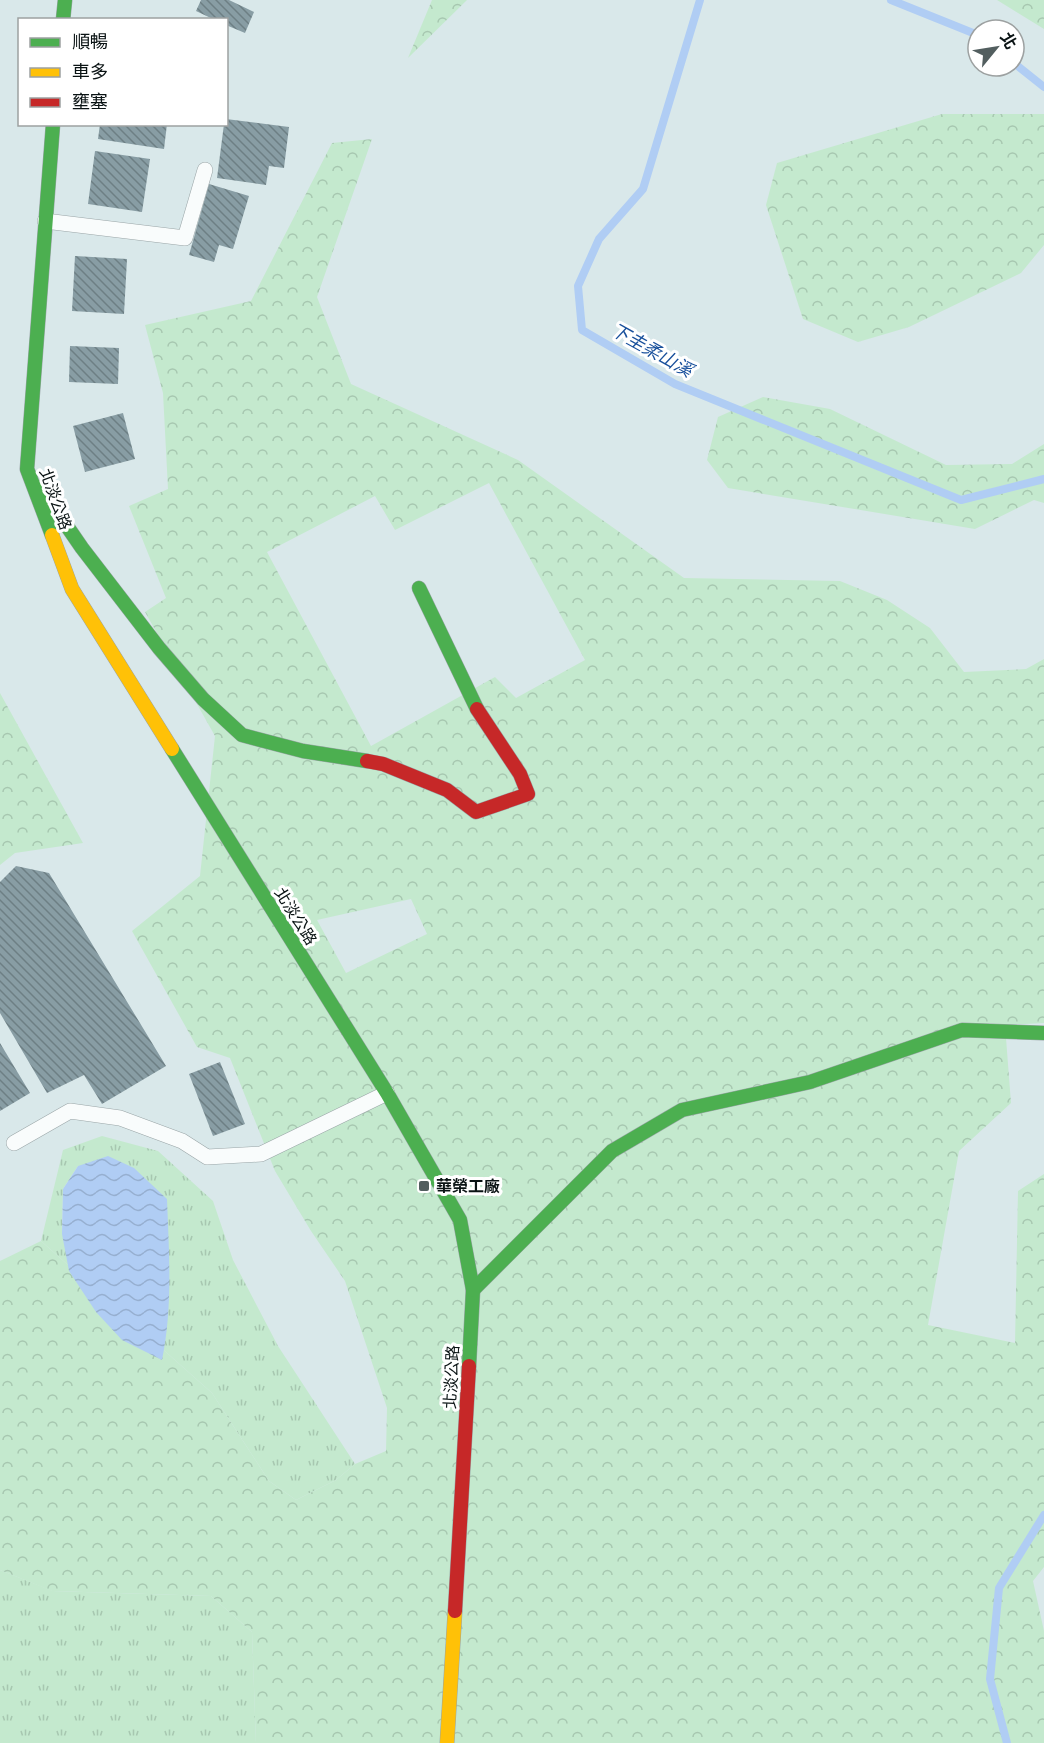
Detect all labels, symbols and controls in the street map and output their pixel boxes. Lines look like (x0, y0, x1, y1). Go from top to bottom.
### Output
legend (18, 18, 228, 126)
north arrow (966, 18, 1026, 78)
text: 北 (996, 29, 1022, 52)
text: 順暢 (72, 30, 108, 53)
text: 車多 (72, 60, 108, 83)
text: 壅塞 (72, 90, 108, 113)
water label: 下圭柔山溪 (607, 318, 700, 383)
street label: 北淡公路 (36, 466, 76, 532)
street label: 北淡公路 (271, 884, 321, 948)
place label: 華榮工廠 (436, 1176, 500, 1196)
marker: 華榮工廠 (417, 1179, 431, 1193)
street label: 北淡公路 (439, 1345, 463, 1409)

